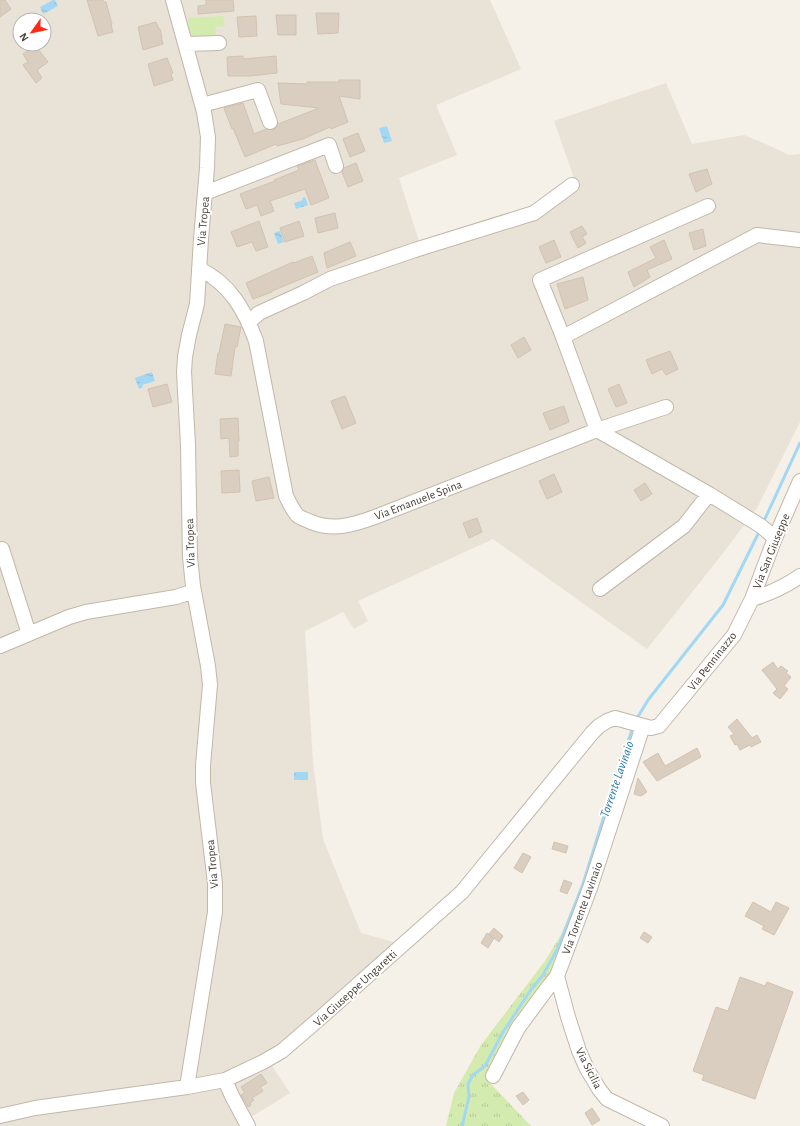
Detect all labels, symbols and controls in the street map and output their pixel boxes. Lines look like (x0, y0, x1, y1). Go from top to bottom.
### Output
north arrow (12, 12, 52, 52)
text: N (17, 31, 31, 43)
street label: Via Tropea (195, 195, 211, 246)
street label: Via Emanuele Spina (373, 478, 464, 522)
street label: Via San Giuseppe (750, 512, 792, 590)
street label: Via Tropea (183, 518, 197, 568)
street label: Via Penninazzo (685, 629, 739, 693)
water label: Torrente Lavinaio (598, 740, 637, 819)
street label: Via Tropea (204, 838, 220, 889)
street label: Via Torrente Lavinaio (560, 860, 604, 956)
street label: Via Giuseppe Ungaretti (311, 948, 399, 1028)
street label: Via Sicilia (574, 1045, 605, 1091)

